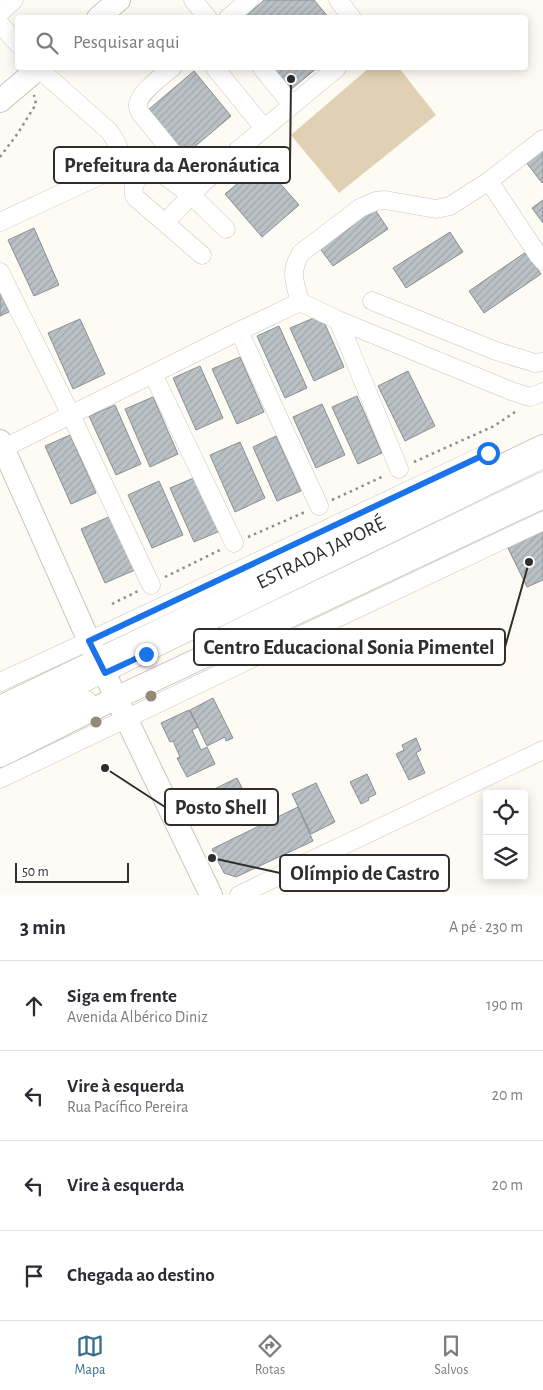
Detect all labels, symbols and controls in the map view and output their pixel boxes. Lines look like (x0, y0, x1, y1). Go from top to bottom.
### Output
search box (15, 15, 528, 70)
icon: search (33, 29, 61, 57)
text: Pesquisar aqui (73, 33, 179, 52)
callout: Prefeitura da Aeronáutica (54, 147, 290, 183)
text: Prefeitura da Aeronáutica (64, 155, 280, 176)
route start (477, 442, 500, 465)
street label: ESTRADA JAPORÉ (253, 512, 389, 593)
callout: Centro Educacional Sonia Pimentel (194, 629, 505, 665)
text: Centro Educacional Sonia Pimentel (203, 637, 495, 658)
route end (135, 643, 158, 666)
callout: Posto Shell (165, 789, 278, 825)
map controls (483, 790, 528, 880)
button: locate (483, 790, 528, 835)
text: Posto Shell (175, 797, 267, 818)
button: layers (483, 835, 528, 880)
callout: Olímpio de Castro (280, 855, 449, 891)
scale bar (15, 860, 129, 883)
text: Olímpio de Castro (290, 863, 440, 884)
text: 50 m (22, 865, 49, 879)
text: 3 min (20, 917, 66, 938)
text: A pé · 230 m (449, 919, 523, 935)
text: Siga em frente (67, 987, 177, 1006)
icon: ahead (20, 992, 48, 1020)
text: 190 m (486, 997, 523, 1013)
text: Avenida Albérico Diniz (67, 1009, 208, 1025)
text: Vire à esquerda (67, 1077, 184, 1096)
icon: left (20, 1082, 48, 1110)
text: 20 m (492, 1087, 523, 1103)
text: Rua Pacífico Pereira (67, 1099, 188, 1115)
icon: left (20, 1172, 48, 1200)
text: Vire à esquerda (67, 1176, 184, 1195)
text: 20 m (492, 1177, 523, 1193)
icon: arrive (20, 1262, 48, 1290)
text: Chegada ao destino (67, 1266, 215, 1285)
tab: Mapa (75, 1332, 106, 1379)
tab: Rotas (255, 1332, 285, 1379)
tab: Salvos (434, 1332, 468, 1379)

